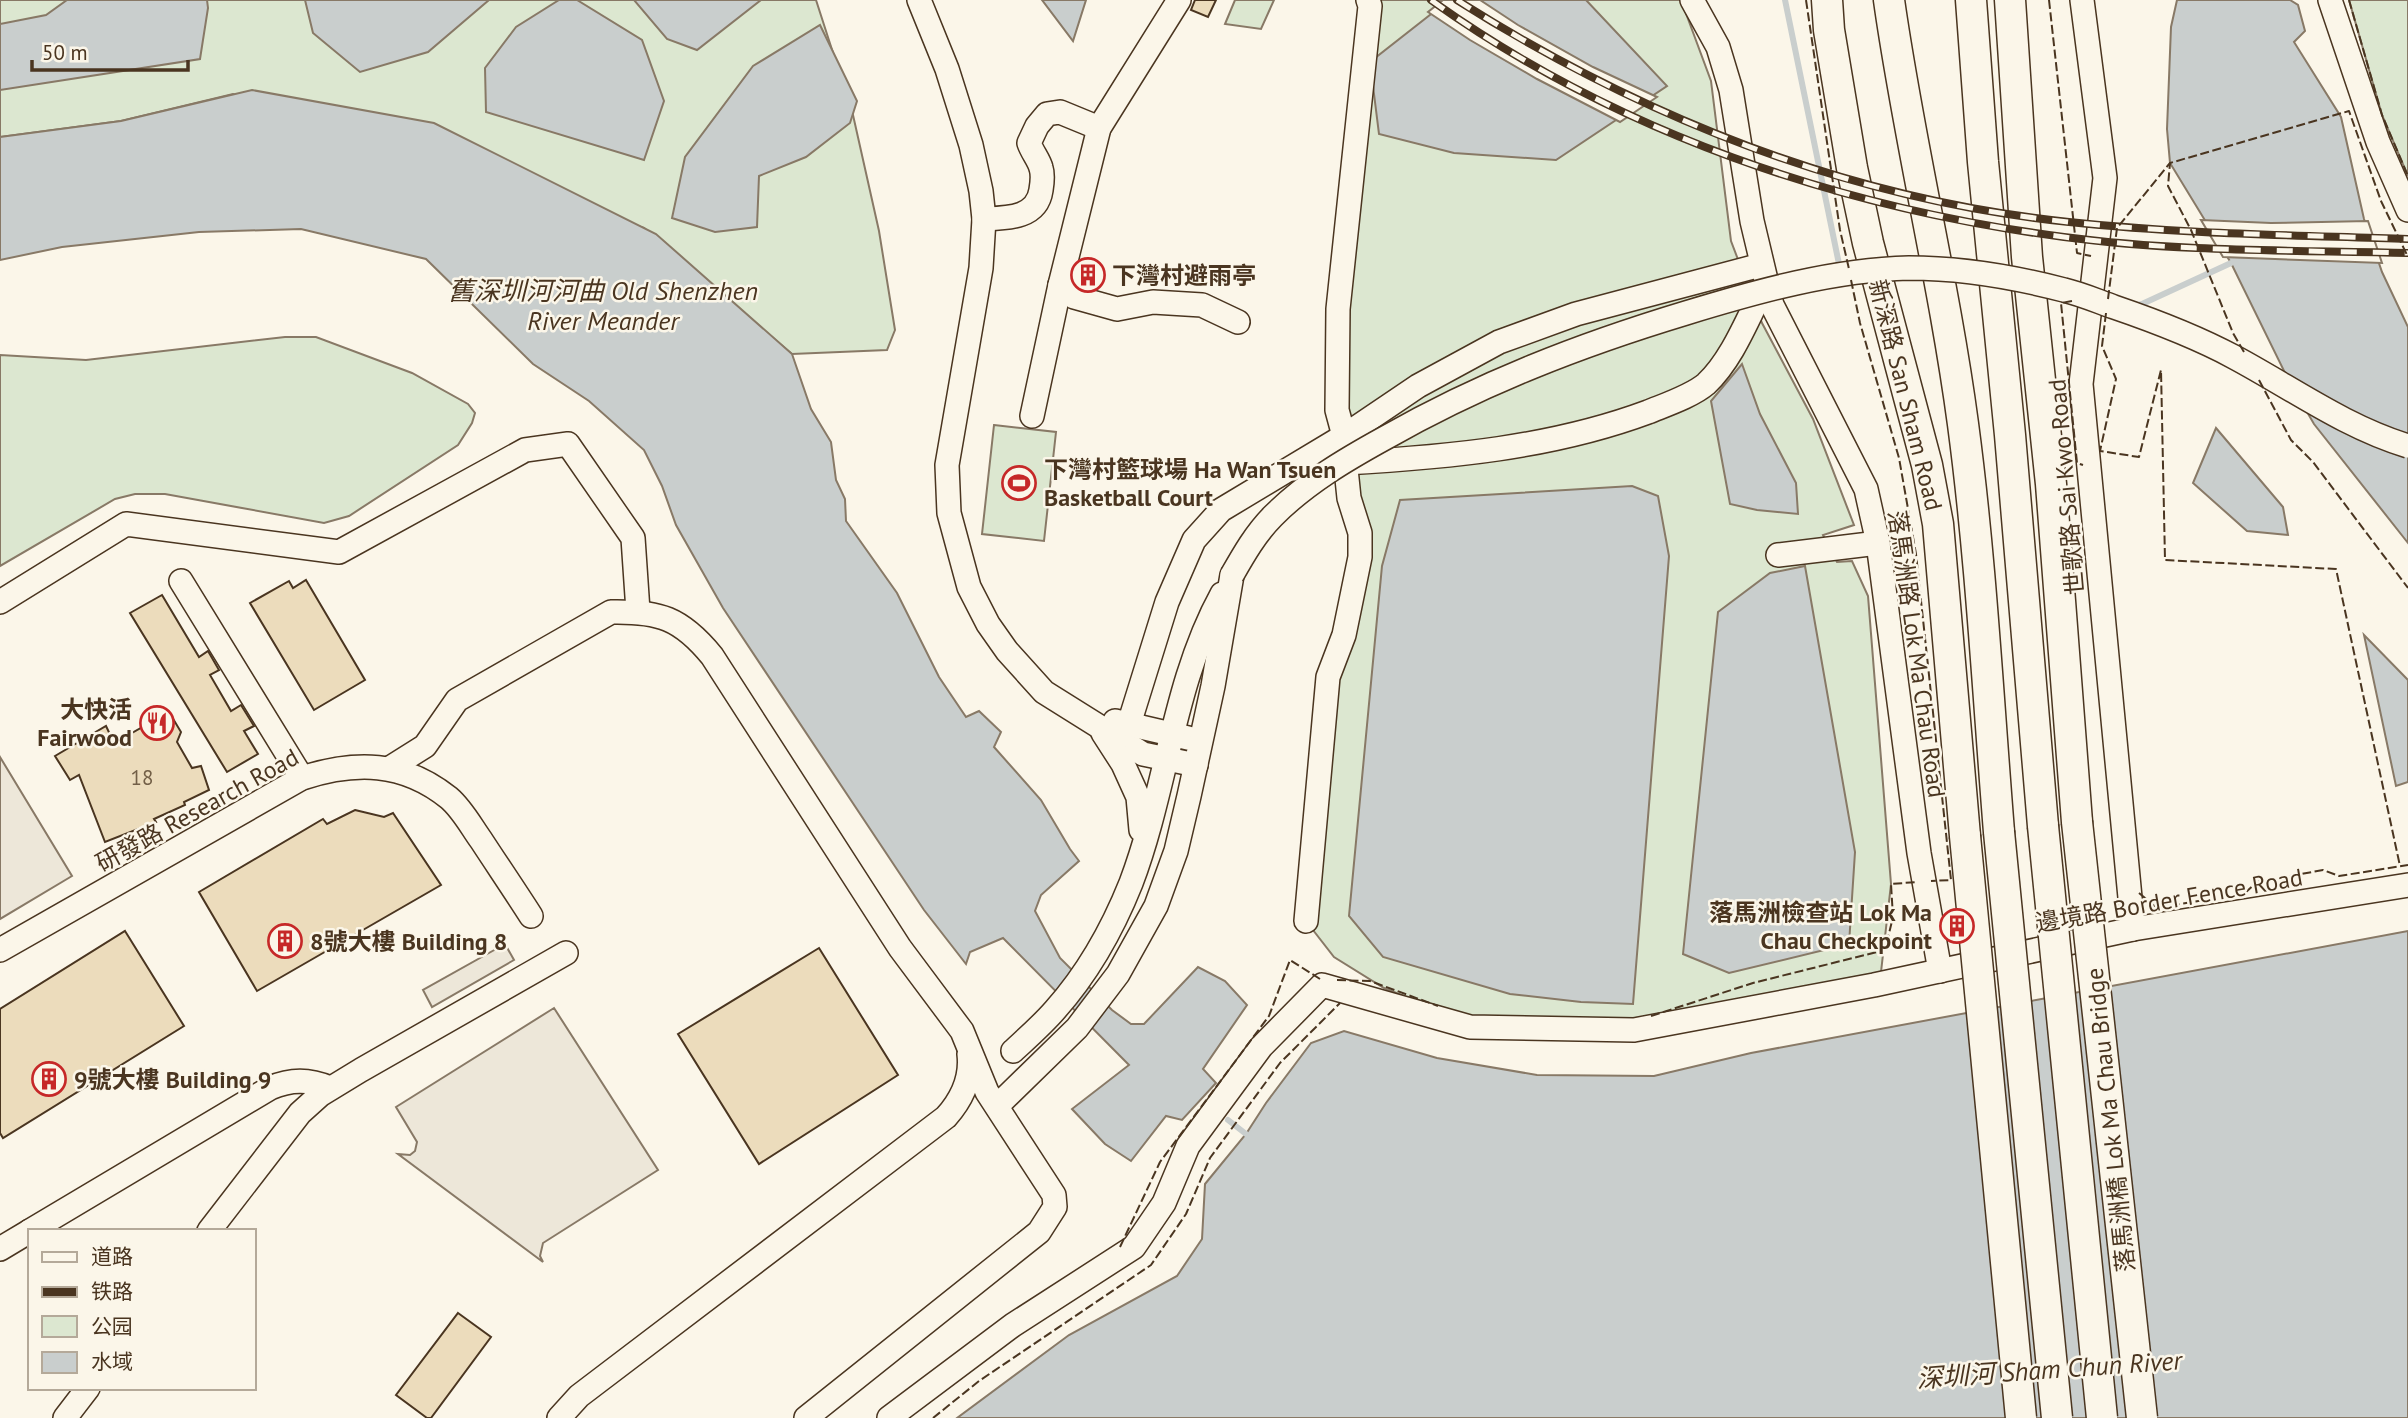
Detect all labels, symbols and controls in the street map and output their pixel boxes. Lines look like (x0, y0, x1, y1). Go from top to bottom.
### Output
scale bar (32, 28, 187, 72)
text: 50 m (42, 39, 88, 66)
building icon: 下灣村避雨亭 (1069, 256, 1107, 294)
place label: 下灣村避雨亭 (1112, 260, 1256, 291)
water label: 舊深圳河河曲 Old Shenzhen River Meander (448, 274, 758, 337)
street label: 新深路 San Sham Road (1862, 276, 1950, 514)
street label: 世歌路 Sai Kwo Road (2041, 378, 2091, 596)
place label: 下灣村籃球場 Ha Wan Tsuen Basketball Court (1044, 454, 1336, 513)
sports icon: 下灣村籃球場 Ha Wan Tsuen Basketball Court (1000, 464, 1038, 502)
street label: 落馬洲路 Lok Ma Chau Road (1881, 508, 1953, 800)
place label: 大快活 Fairwood (37, 694, 132, 753)
restaurant icon: 大快活 Fairwood (138, 704, 176, 742)
street label: 研發路 Research Road (90, 741, 304, 879)
house number: 18 (131, 764, 153, 791)
street label: 邊境路 Border Fence Road (2033, 861, 2305, 939)
place label: 落馬洲檢查站 Lok Ma Chau Checkpoint (1709, 897, 1933, 956)
building icon: 落馬洲檢查站 Lok Ma Chau Checkpoint (1938, 907, 1976, 945)
building icon: 8號大樓 Building 8 (266, 922, 304, 960)
place label: 8號大樓 Building 8 (310, 926, 507, 957)
street label: 落馬洲橋 Lok Ma Chau Bridge (2079, 966, 2141, 1274)
building icon: 9號大樓 Building 9 (30, 1060, 68, 1098)
place label: 9號大樓 Building 9 (74, 1064, 271, 1095)
legend (28, 1229, 256, 1390)
text: 道路 (91, 1243, 133, 1270)
text: 铁路 (91, 1278, 133, 1305)
text: 公园 (91, 1313, 133, 1340)
water label: 深圳河 Sham Chun River (1915, 1343, 2184, 1395)
text: 水域 (91, 1348, 133, 1375)

